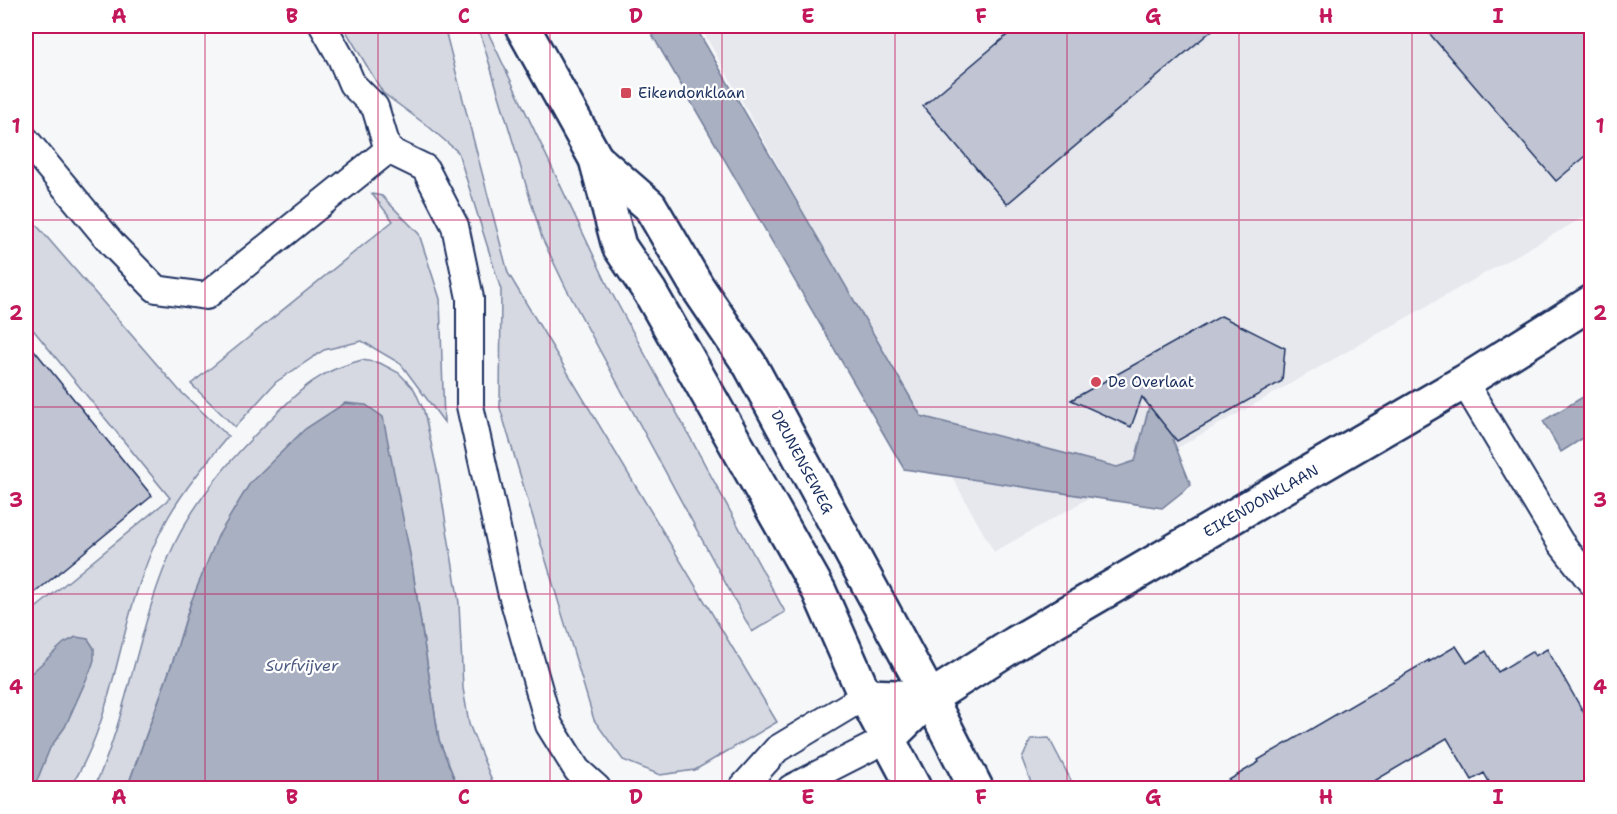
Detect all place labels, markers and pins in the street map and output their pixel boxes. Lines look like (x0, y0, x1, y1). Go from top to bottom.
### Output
place label: Eikendonklaan (638, 83, 745, 103)
marker: Eikendonklaan (619, 86, 633, 100)
place label: De Overlaat (1108, 372, 1194, 392)
marker: De Overlaat (1089, 375, 1103, 389)

